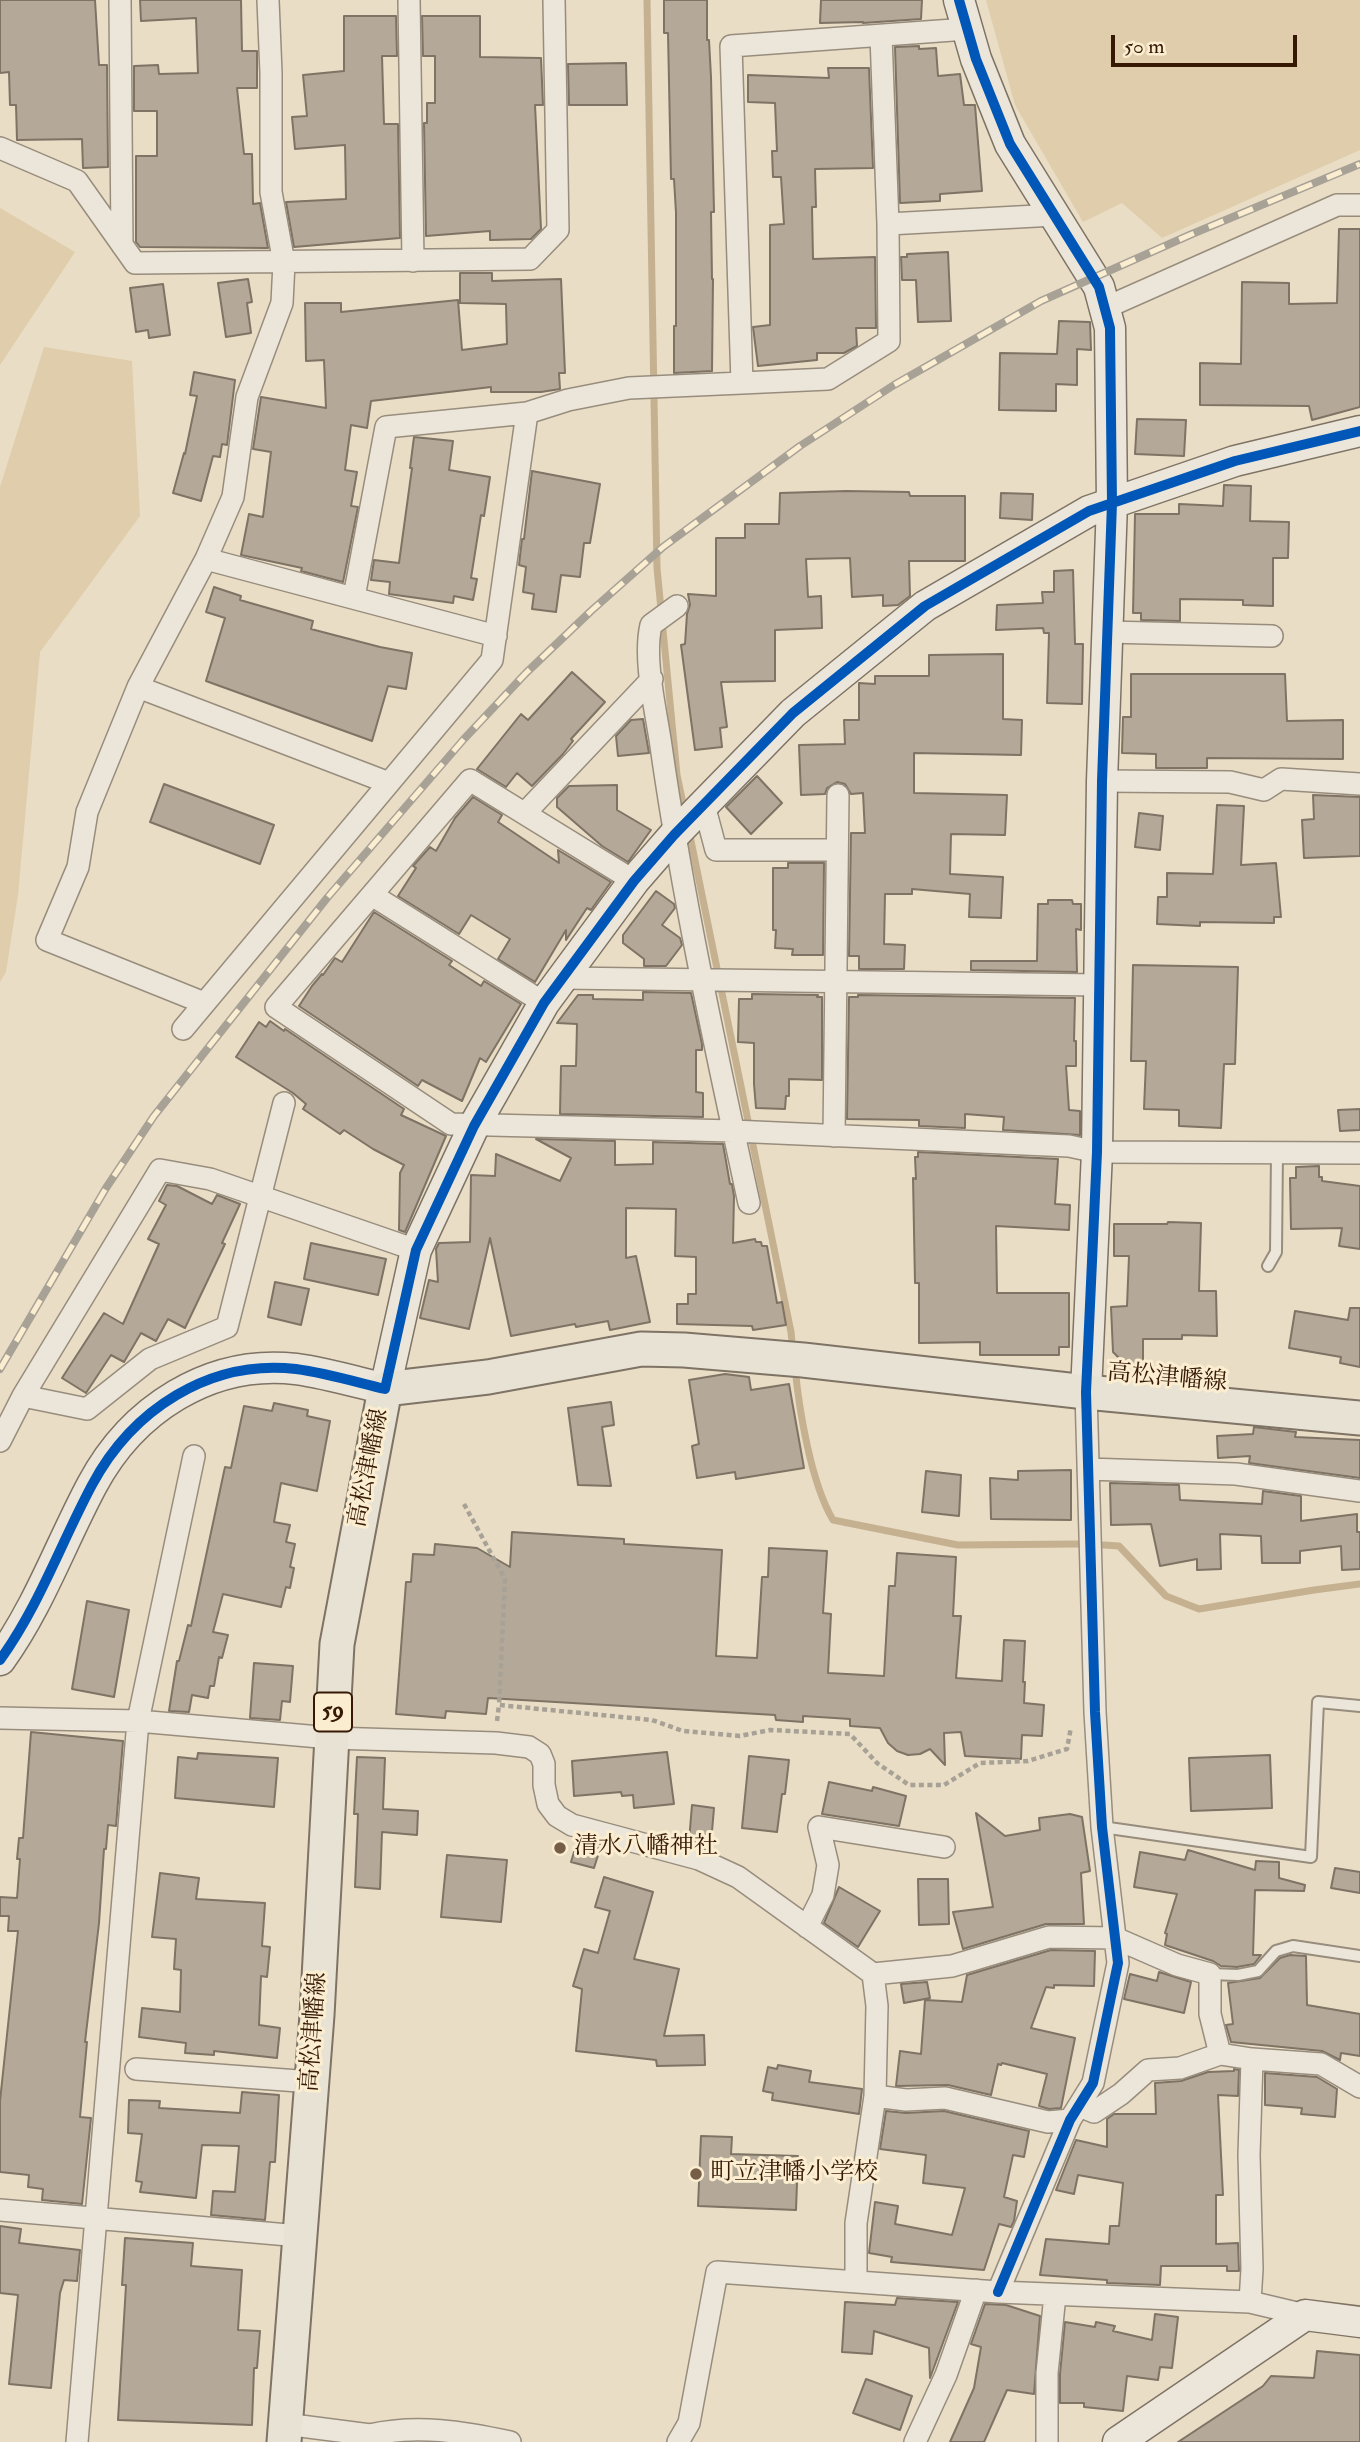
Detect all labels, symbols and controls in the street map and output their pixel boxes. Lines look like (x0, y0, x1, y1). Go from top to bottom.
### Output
scale bar (1115, 21, 1300, 65)
text: 50 m (1124, 33, 1165, 60)
street label: 高松津幡線 (1106, 1359, 1228, 1399)
street label: 高松津幡線 (344, 1406, 396, 1530)
road number: 59 (314, 1693, 352, 1732)
place label: 清水八幡神社 (574, 1834, 718, 1862)
marker: 清水八幡神社 (552, 1840, 568, 1856)
street label: 高松津幡線 (296, 1971, 334, 2093)
place label: 町立津幡小学校 (710, 2160, 878, 2188)
marker: 町立津幡小学校 (688, 2166, 704, 2182)

